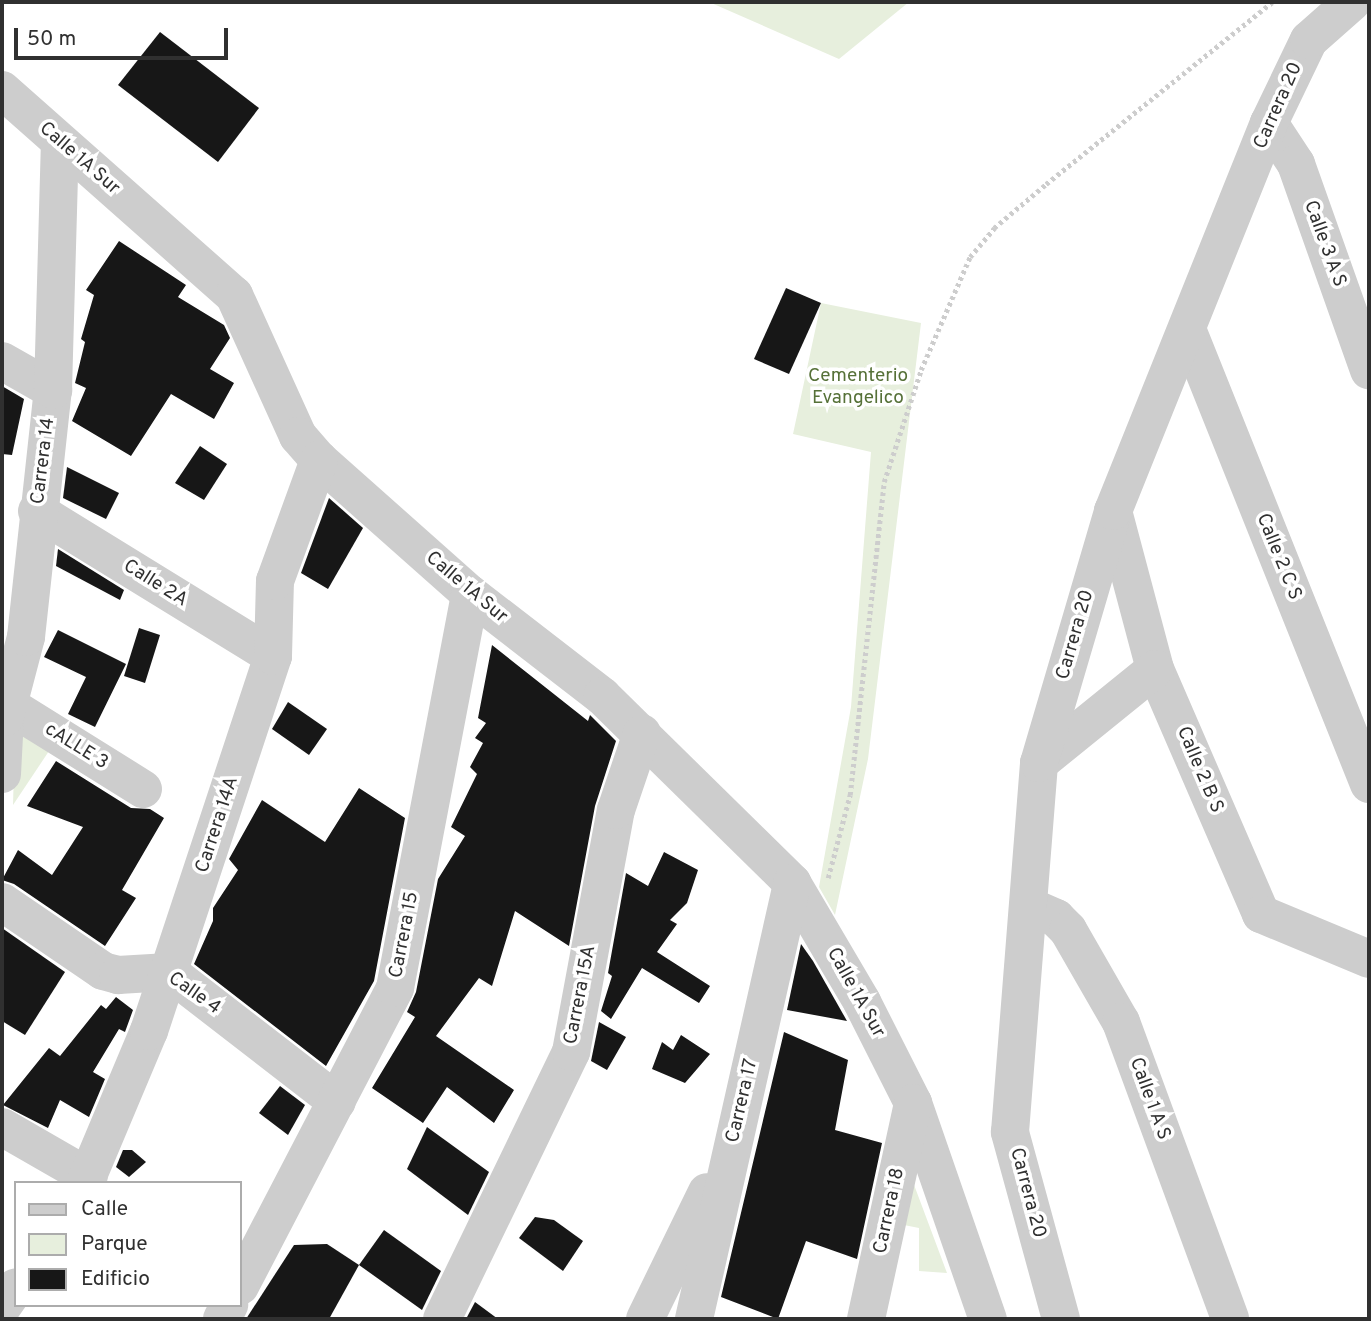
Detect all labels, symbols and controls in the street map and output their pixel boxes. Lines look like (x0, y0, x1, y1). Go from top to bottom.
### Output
scale bar (18, 14, 231, 58)
text: 50 m (27, 26, 76, 53)
street label: Carrera 20 (1250, 59, 1308, 153)
street label: Calle 1A Sur (34, 117, 124, 201)
street label: Calle 3 A S (1298, 197, 1350, 291)
park label: Cementerio Evangelico (808, 366, 908, 410)
street label: Carrera 14 (27, 416, 61, 506)
street label: Calle 2 C S (1250, 510, 1306, 604)
street label: Calle 1A Sur (420, 547, 512, 629)
street label: Calle 2A (119, 555, 191, 613)
street label: Carrera 20 (1052, 587, 1100, 683)
street label: cALLE 3 (40, 719, 112, 775)
street label: Calle 2 B S (1171, 724, 1227, 816)
street label: Carrera 14A (192, 774, 244, 876)
street label: Carrera 15 (385, 890, 425, 980)
street label: Carrera 15A (560, 944, 602, 1046)
street label: Calle 1A Sur (821, 944, 889, 1042)
street label: Calle 4 (163, 968, 225, 1020)
street label: Calle 1 A S (1123, 1054, 1175, 1144)
street label: Carrera 17 (722, 1057, 764, 1145)
street label: Carrera 20 (1004, 1145, 1050, 1241)
street label: Carrera 18 (870, 1166, 910, 1256)
legend (14, 1181, 242, 1307)
text: Calle (81, 1196, 128, 1223)
text: Parque (81, 1231, 148, 1258)
text: Edificio (81, 1266, 150, 1293)

